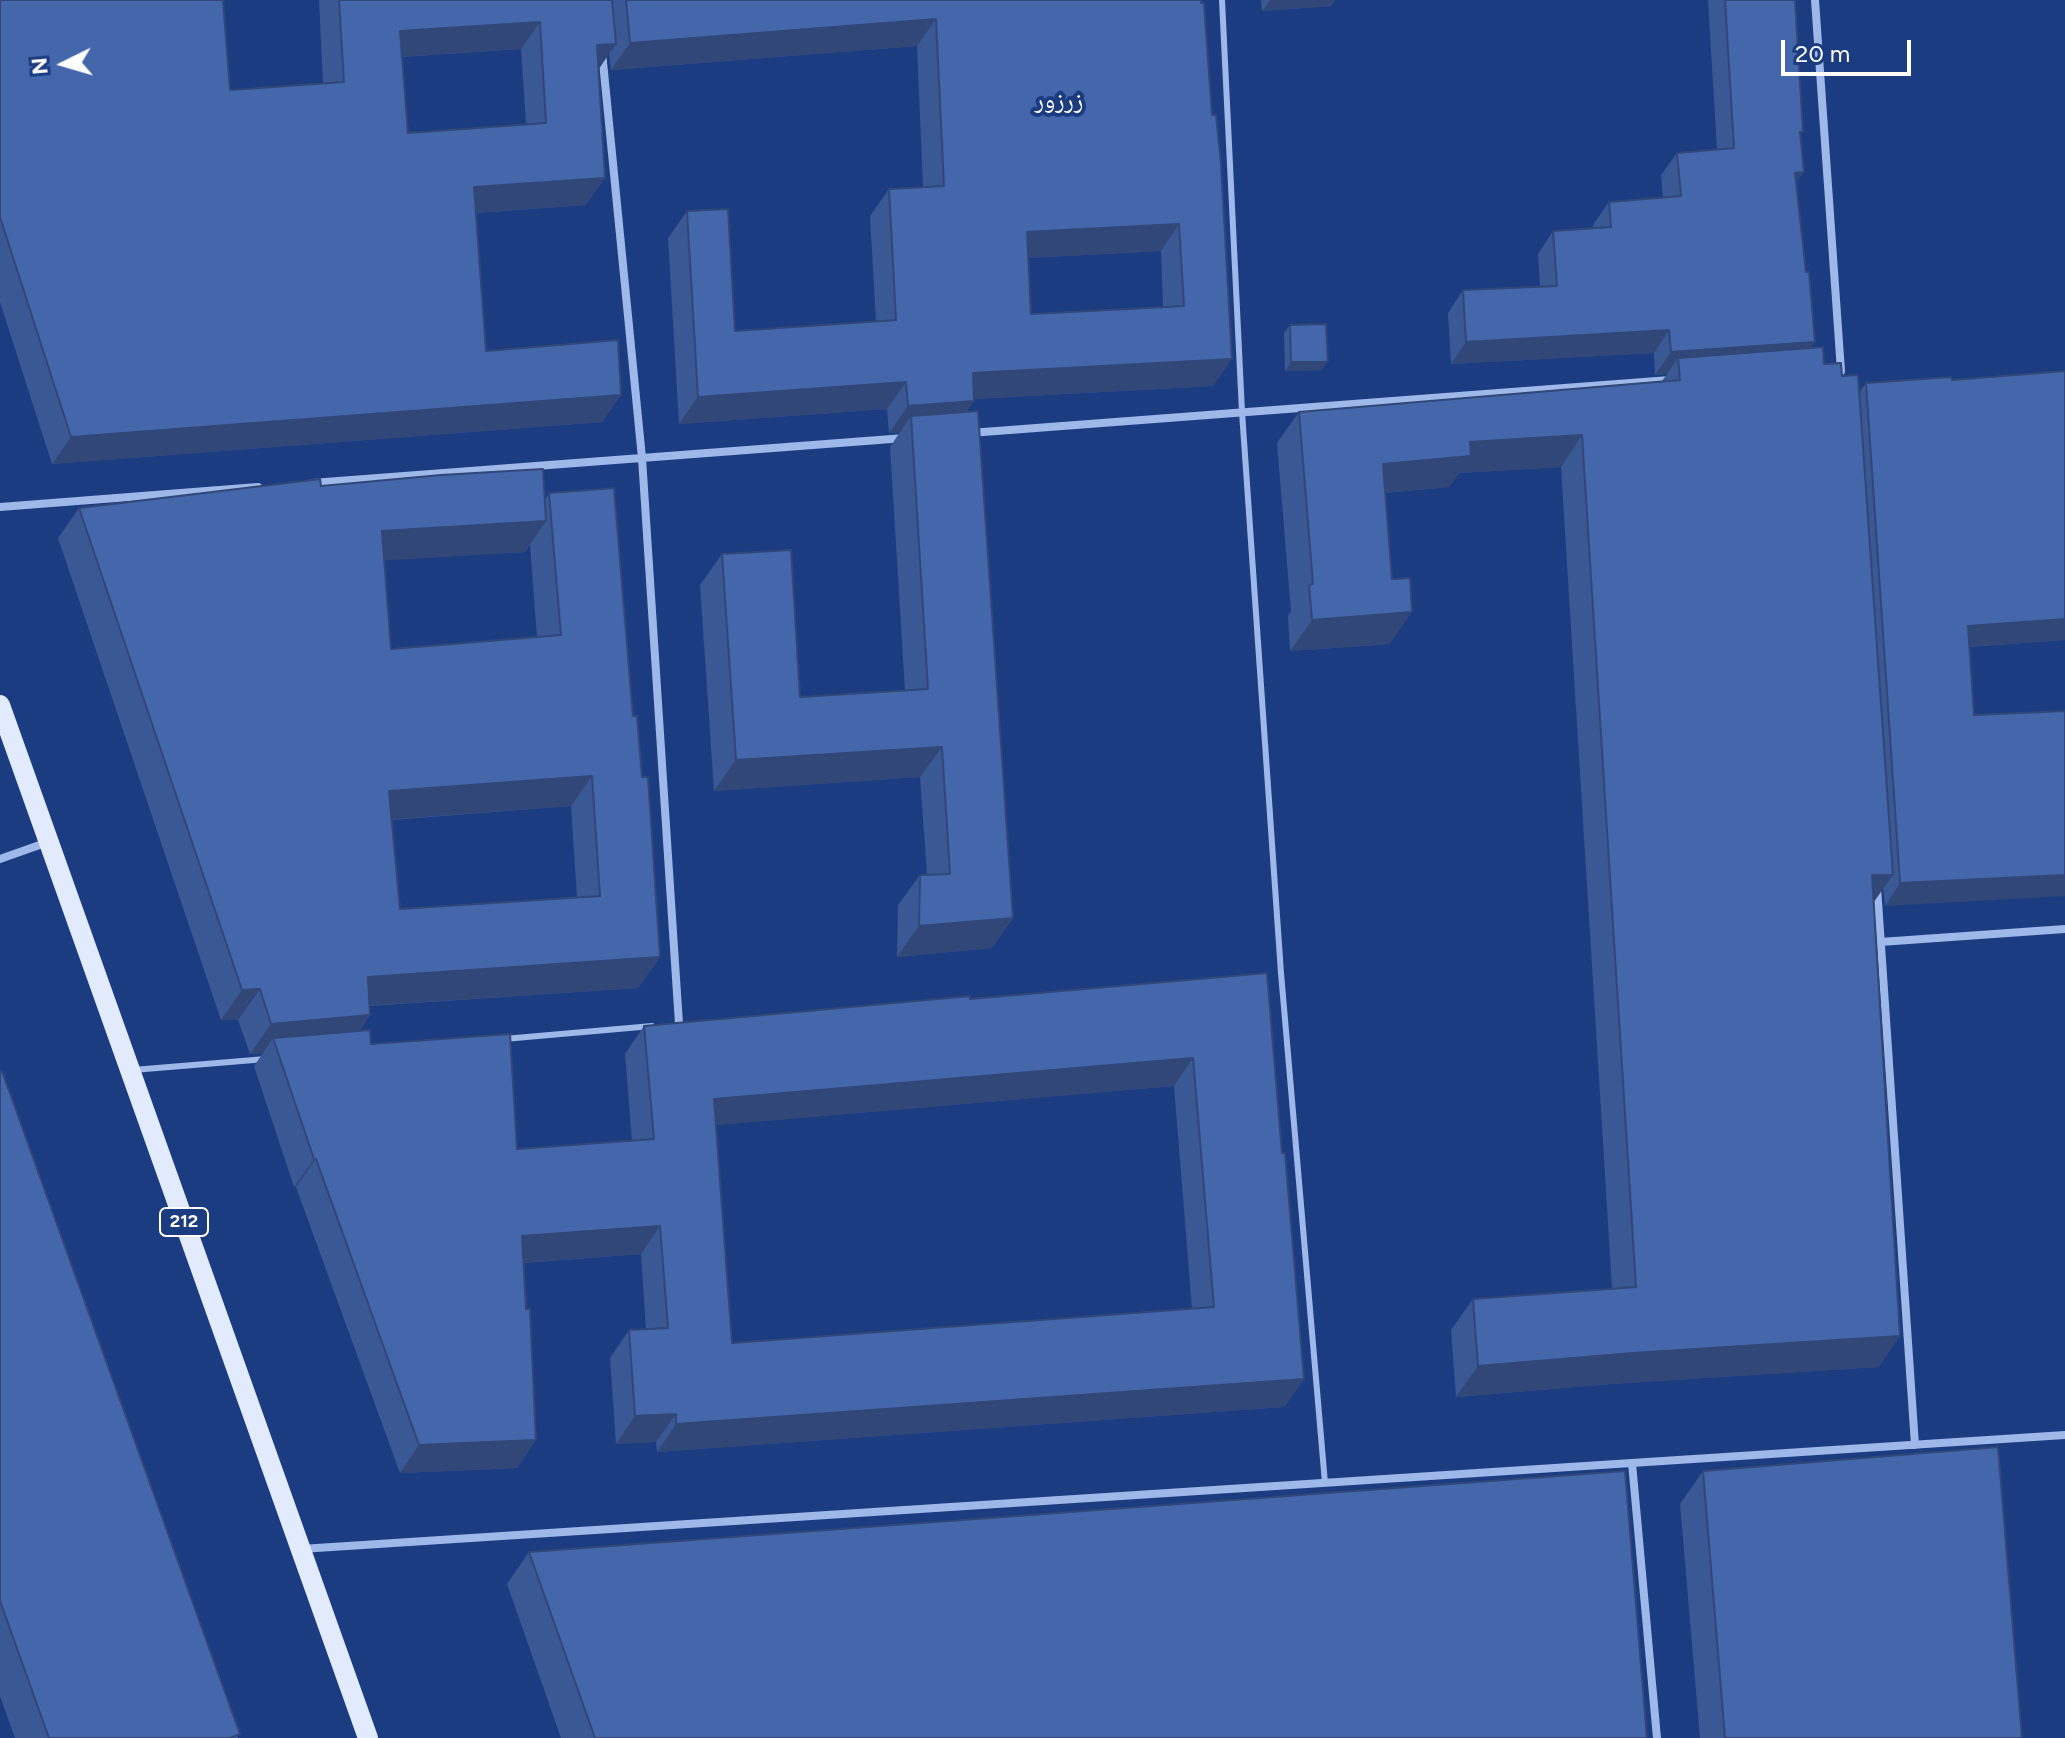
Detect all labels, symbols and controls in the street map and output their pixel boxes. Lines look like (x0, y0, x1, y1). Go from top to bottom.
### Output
north arrow (24, 24, 104, 104)
scale bar (1785, 24, 1915, 74)
text: 20 m (1795, 39, 1850, 68)
text: N (25, 56, 54, 76)
district label: زرزور (1035, 87, 1083, 115)
road number: 212 (160, 1208, 208, 1236)

